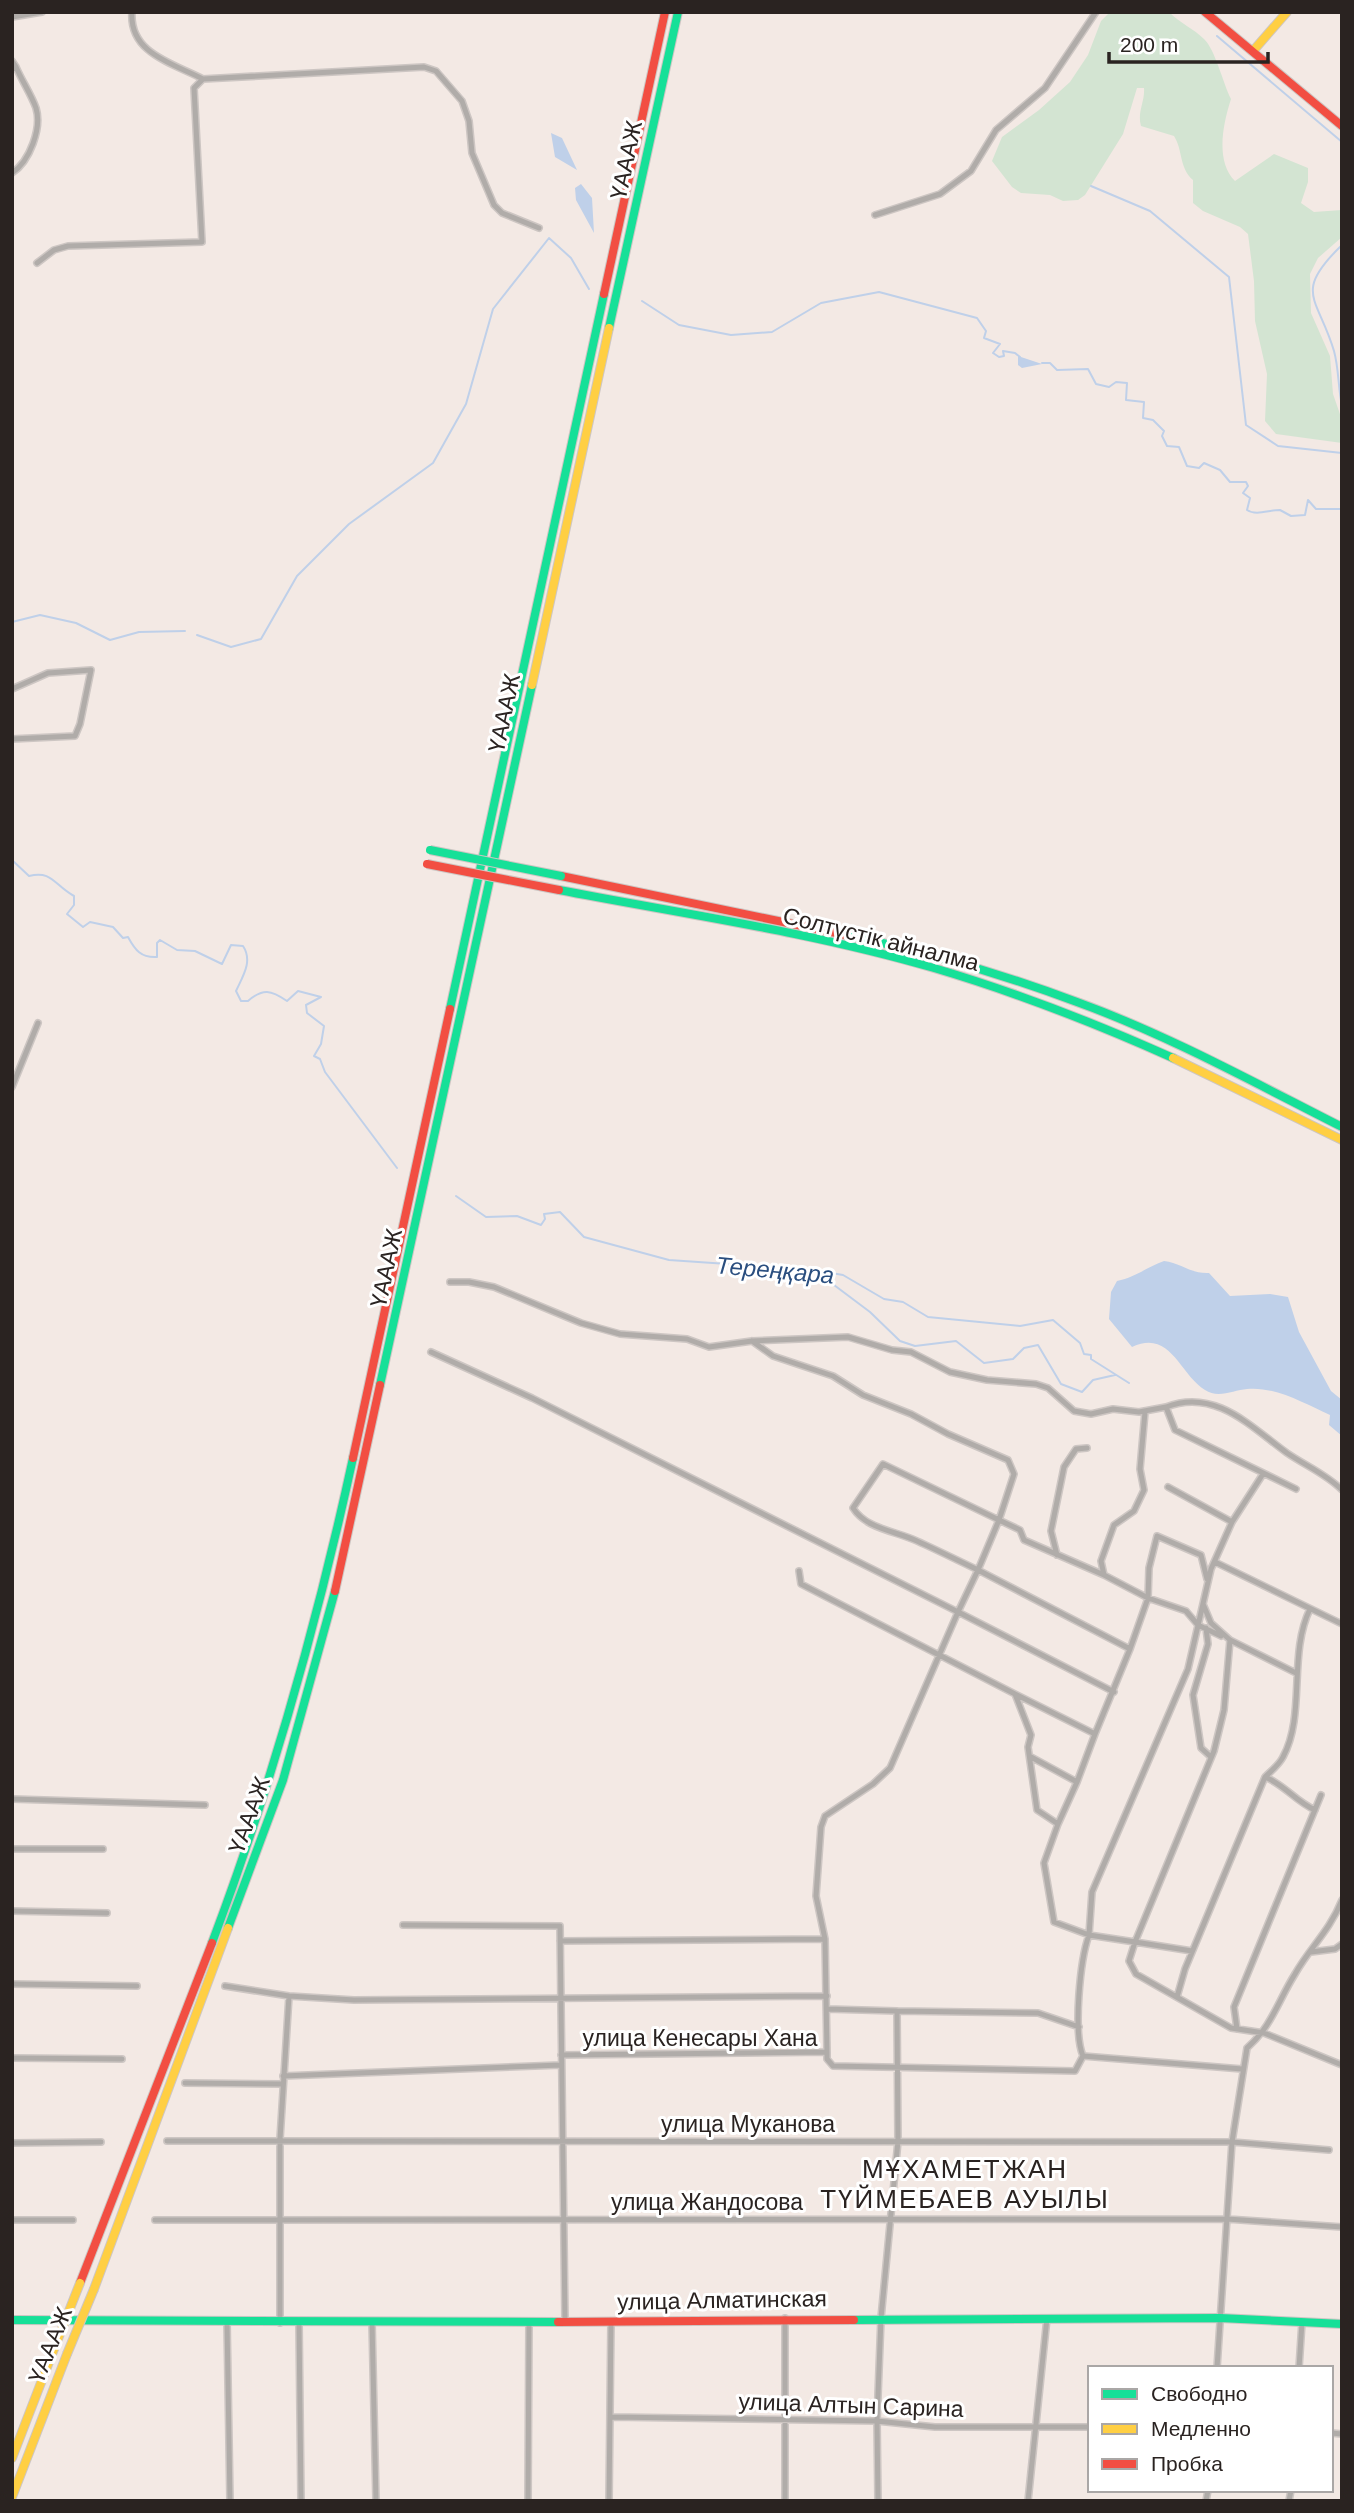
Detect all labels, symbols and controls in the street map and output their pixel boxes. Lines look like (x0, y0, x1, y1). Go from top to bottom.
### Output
scale bar (1109, 21, 1268, 65)
text: 200 m (1120, 33, 1178, 56)
street label: ҮАААЖ (605, 118, 647, 202)
street label: ҮАААЖ (483, 671, 525, 755)
street label: Солтүстік айналма (780, 902, 982, 976)
street label: ҮАААЖ (365, 1226, 407, 1310)
water label: Тереңқара (715, 1251, 835, 1289)
street label: ҮАААЖ (223, 1773, 275, 1857)
street label: улица Кенесары Хана (583, 2025, 818, 2051)
street label: улица Муканова (661, 2111, 835, 2137)
district label: МҰХАМЕТЖАН ТҮЙМЕБАЕВ АУЫЛЫ (820, 2154, 1110, 2214)
street label: улица Жандосова (611, 2189, 803, 2215)
street label: улица Алматинская (617, 2285, 827, 2315)
street label: ҮАААЖ (23, 2303, 77, 2387)
legend (1088, 2366, 1333, 2492)
text: Свободно (1151, 2382, 1248, 2405)
street label: улица Алтын Сарина (738, 2388, 964, 2422)
text: Медленно (1151, 2417, 1251, 2440)
text: Пробка (1151, 2452, 1223, 2475)

